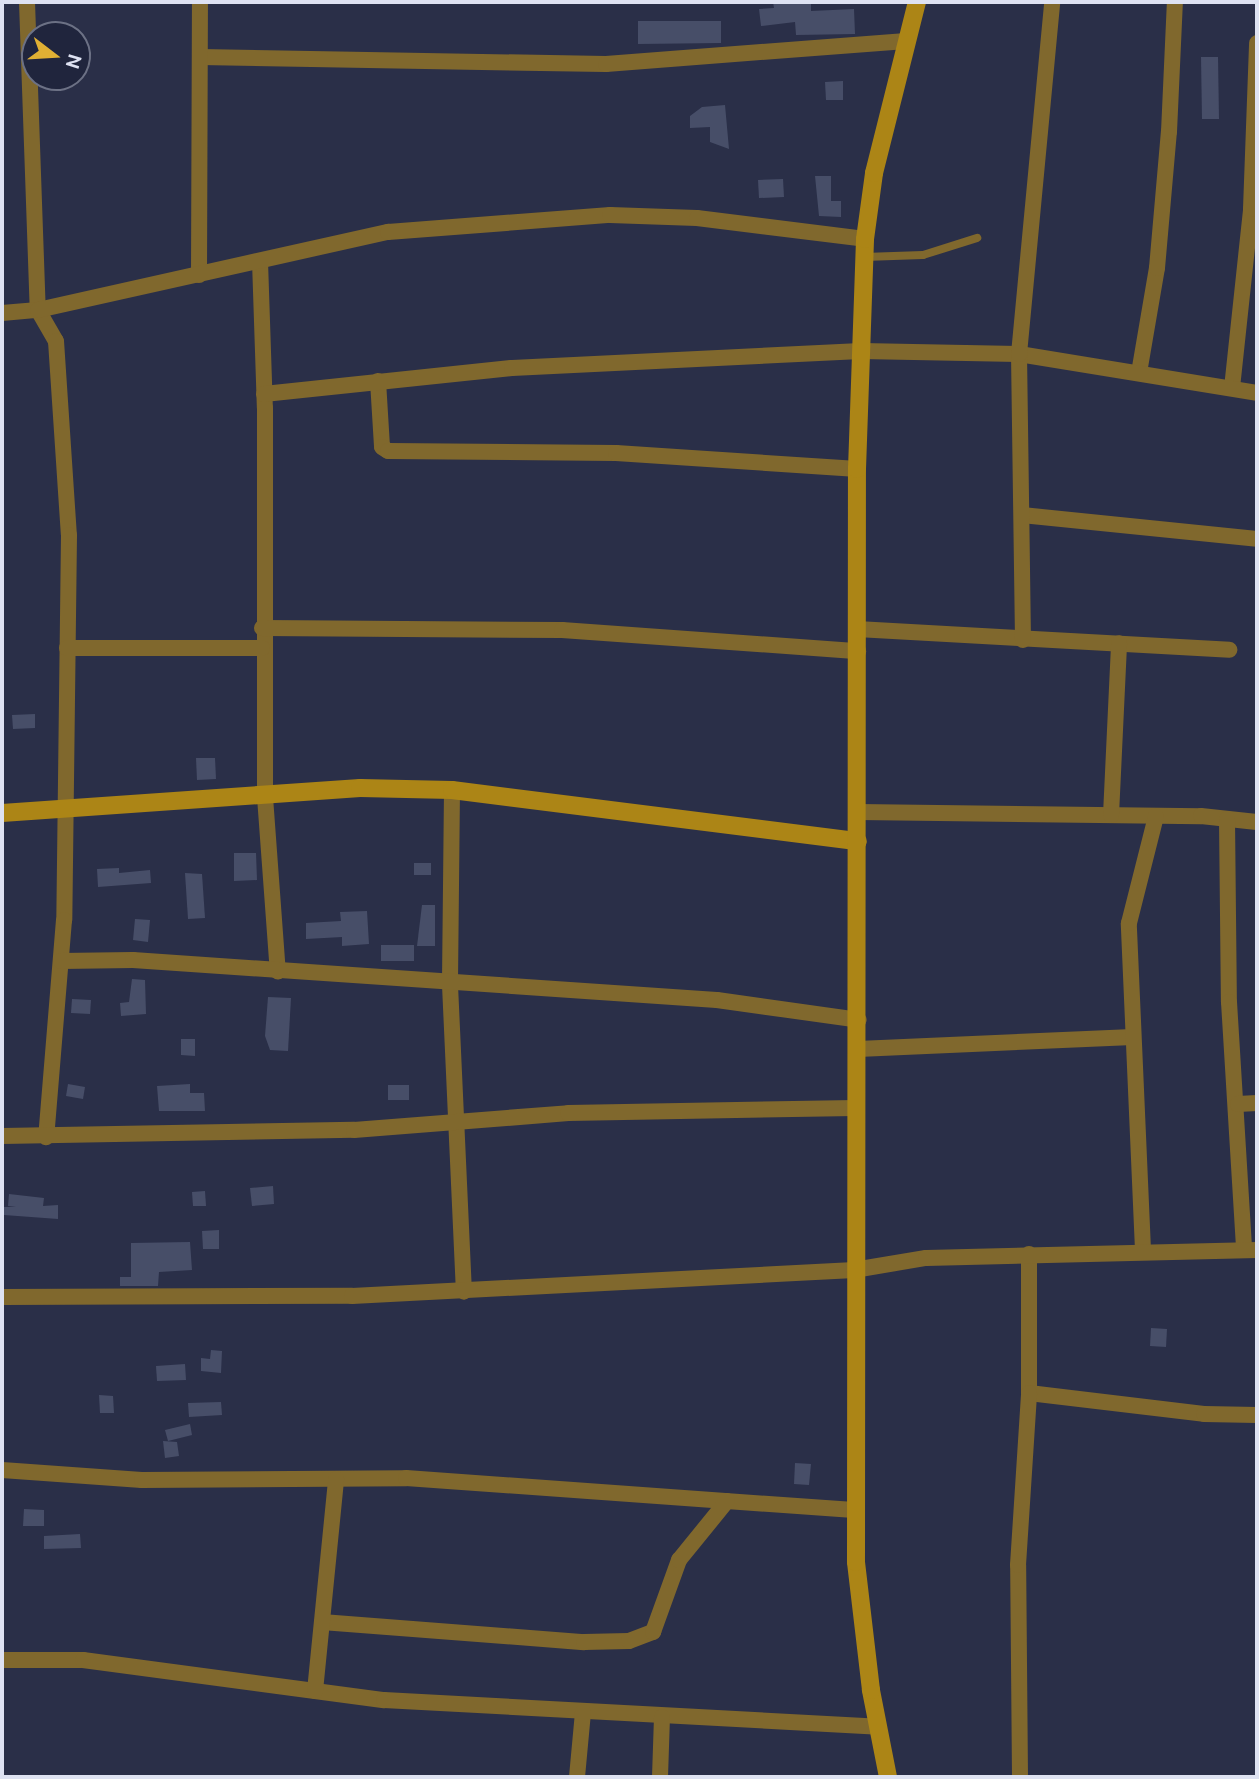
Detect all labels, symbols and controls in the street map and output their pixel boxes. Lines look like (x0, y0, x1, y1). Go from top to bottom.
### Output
north arrow (21, 21, 91, 91)
text: N (62, 52, 87, 72)

